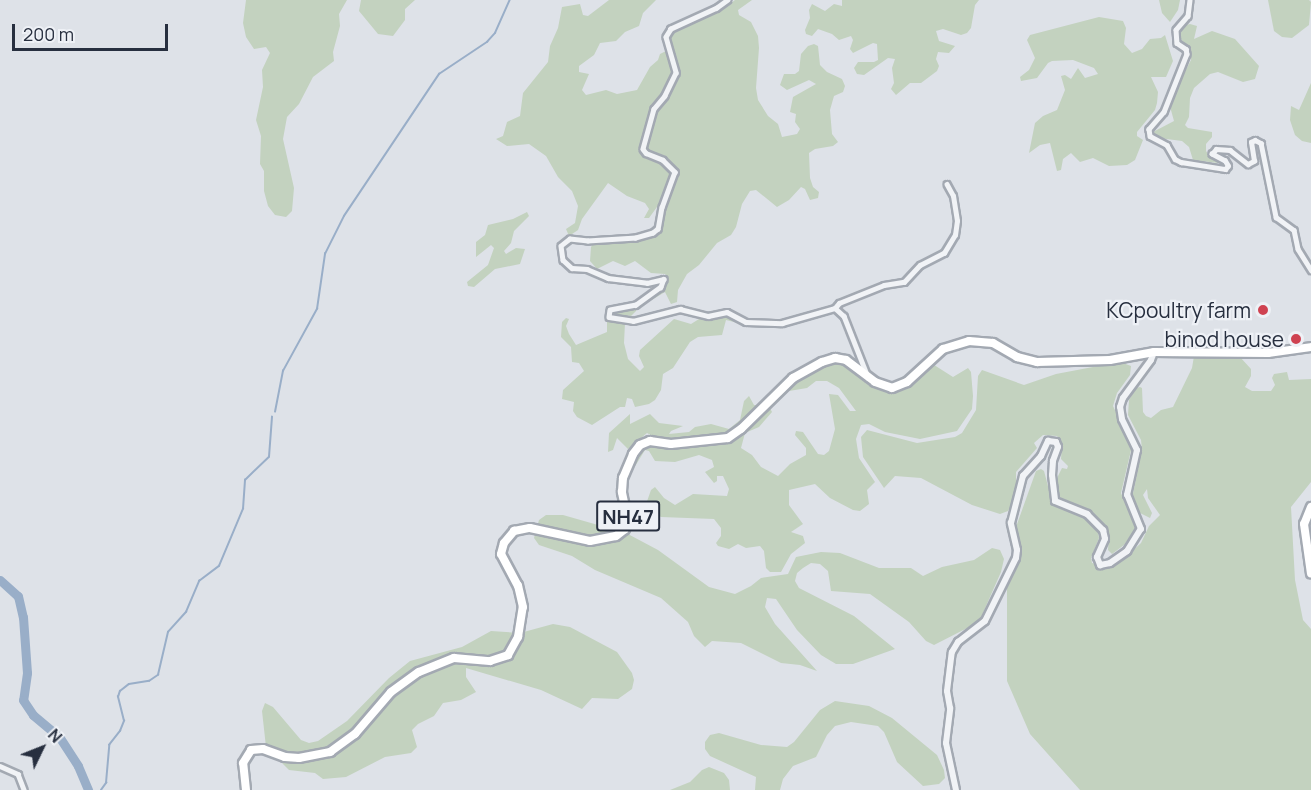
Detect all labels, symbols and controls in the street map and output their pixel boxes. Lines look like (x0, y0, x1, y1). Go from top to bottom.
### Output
scale bar (15, 12, 171, 50)
text: 200 m (23, 22, 74, 46)
place label: KCpoultry farm (1106, 297, 1251, 323)
marker: KCpoultry farm (1256, 303, 1270, 317)
place label: binod house (1165, 326, 1284, 352)
marker: binod house (1289, 332, 1303, 346)
road number: NH47 (595, 499, 661, 533)
north arrow (12, 718, 72, 778)
text: N (43, 724, 67, 747)

